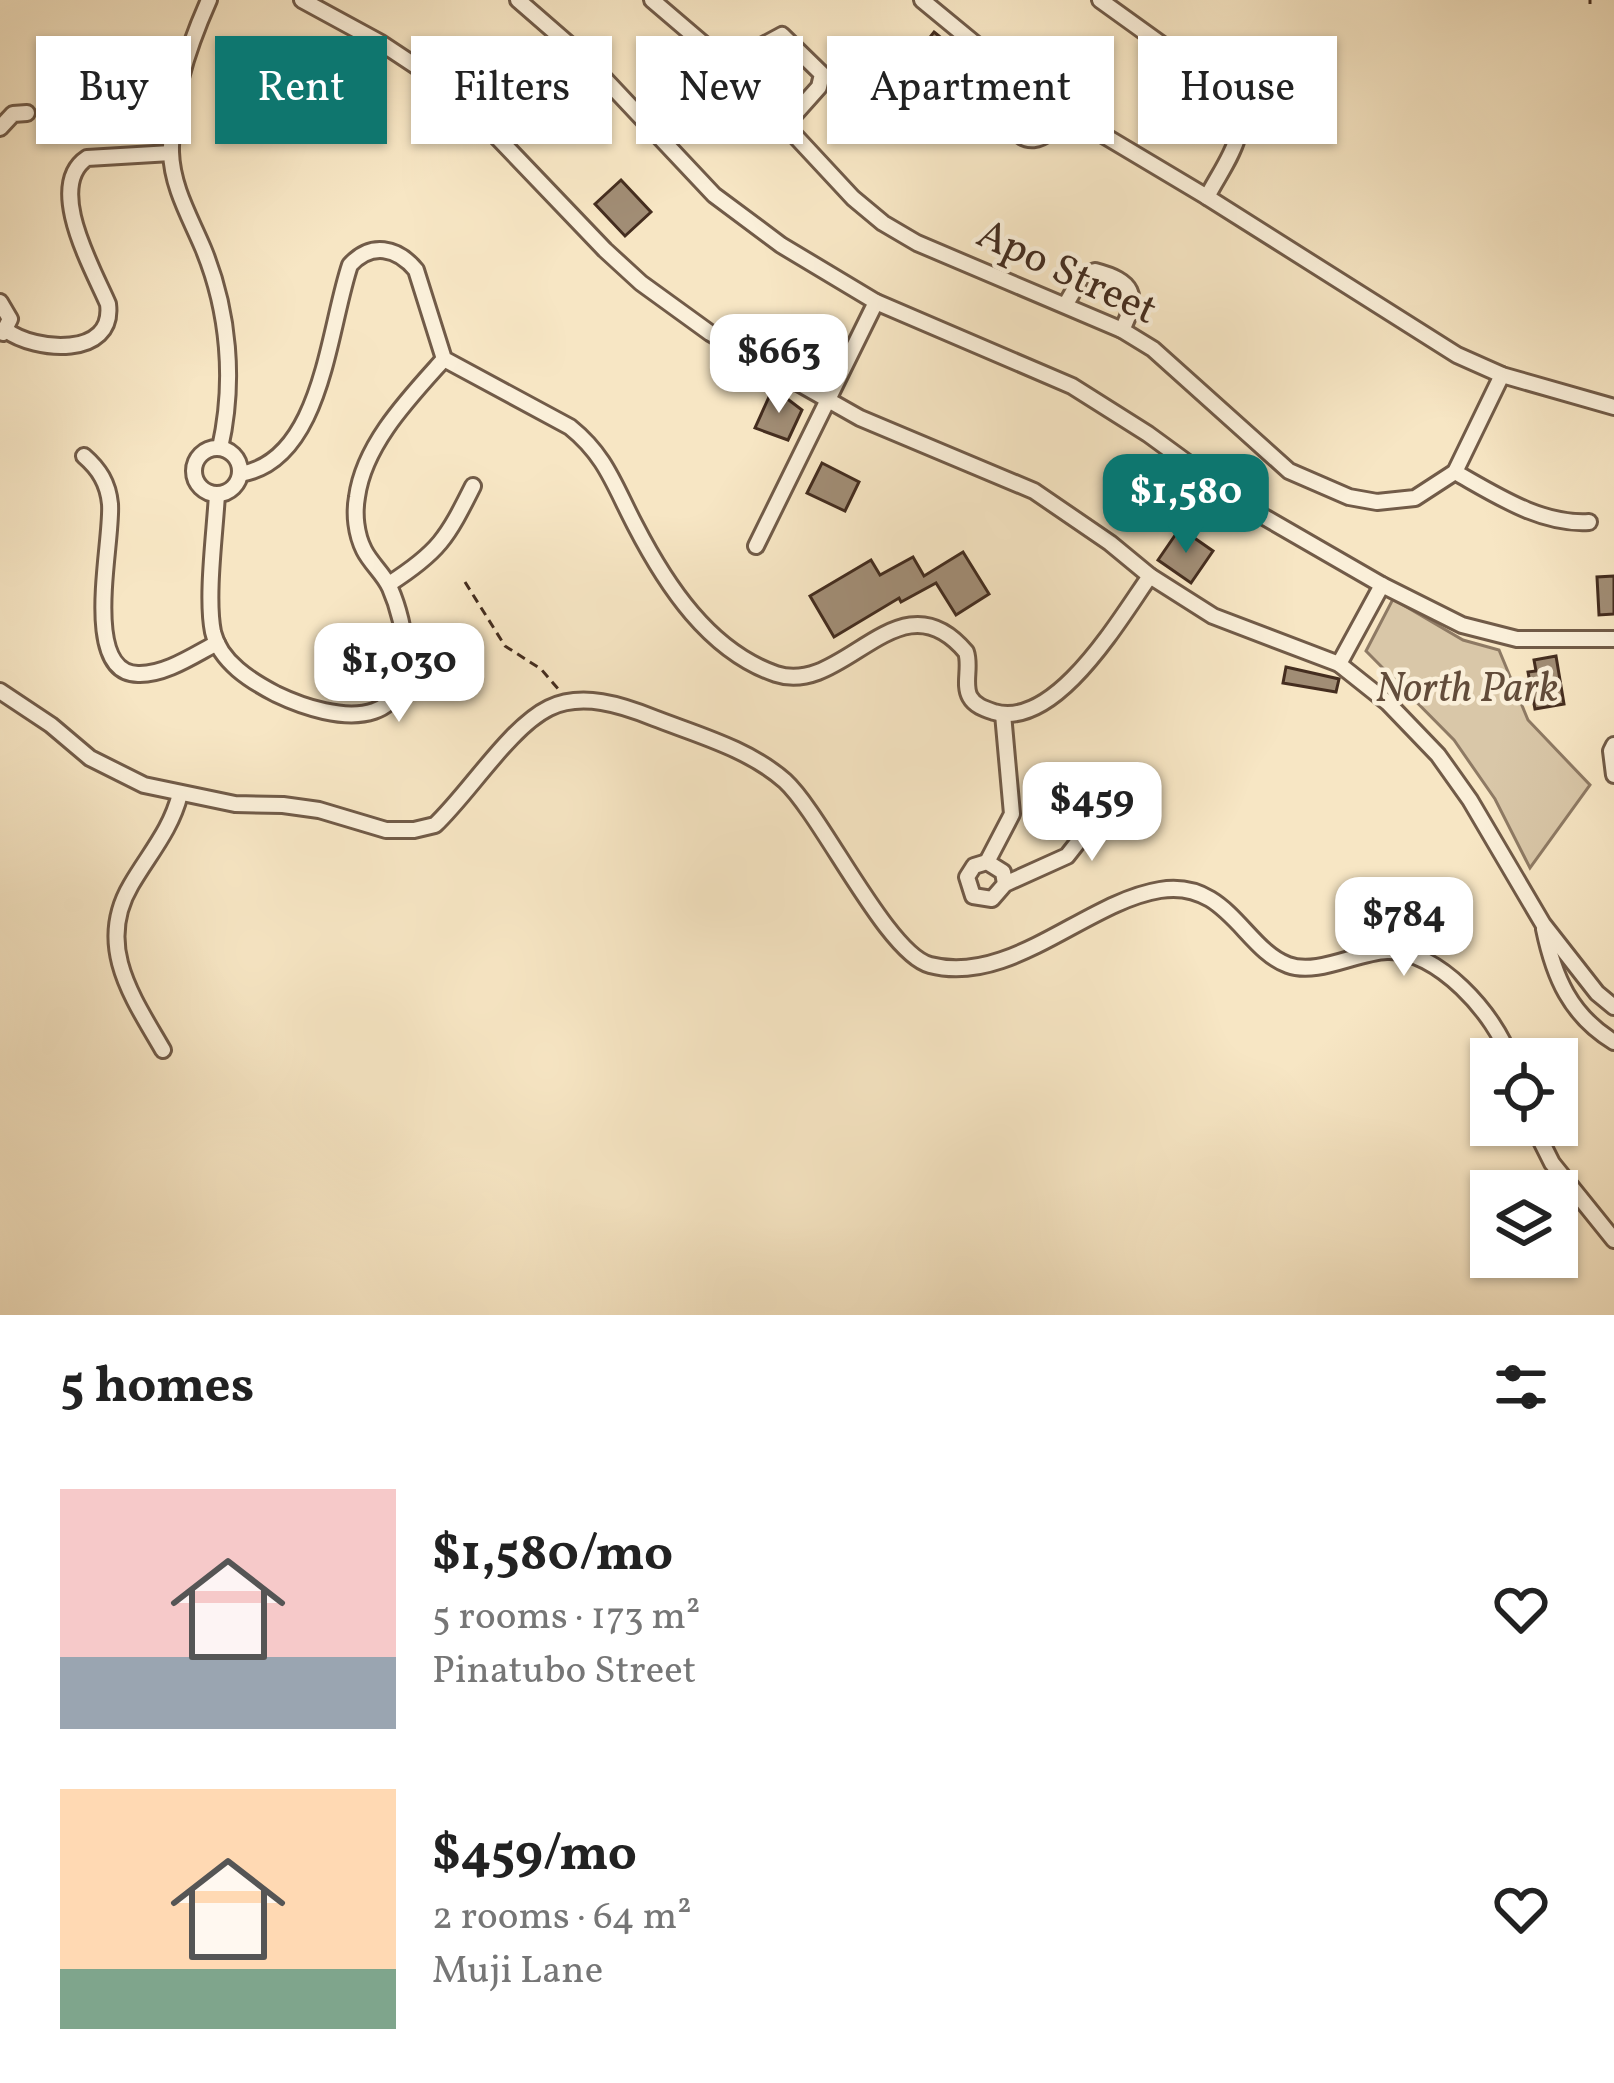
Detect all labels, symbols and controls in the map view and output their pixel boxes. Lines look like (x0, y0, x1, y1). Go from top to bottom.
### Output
chip: Buy (36, 36, 191, 144)
chip: Rent (215, 36, 387, 144)
chip: Filters (411, 36, 612, 144)
chip: New (636, 36, 803, 144)
chip: Apartment (827, 36, 1114, 144)
chip: House (1138, 36, 1337, 144)
street label: Apo Street (966, 207, 1166, 341)
pin: $663 (708, 314, 850, 416)
text: $663 (737, 326, 821, 380)
pin: $1,580 (1088, 454, 1284, 556)
text: $1,580 (1130, 466, 1242, 520)
pin: $1,030 (301, 623, 497, 725)
text: $1,030 (341, 635, 457, 689)
park label: North Park (1375, 661, 1559, 720)
pin: $459 (1021, 762, 1163, 864)
text: $459 (1050, 774, 1134, 828)
pin: $784 (1333, 877, 1475, 979)
text: $784 (1362, 889, 1446, 943)
map controls (1470, 1038, 1578, 1278)
button: locate (1470, 1038, 1578, 1146)
button: layers (1470, 1170, 1578, 1278)
text: 5 homes (60, 1352, 254, 1423)
icon: filters (1488, 1354, 1554, 1420)
text: $1,580/mo (432, 1520, 673, 1591)
icon: home (156, 1537, 300, 1681)
icon: heart (1488, 1576, 1554, 1642)
text: 5 rooms · 173 m² (432, 1591, 700, 1645)
text: Pinatubo Street (432, 1645, 696, 1699)
text: $459/mo (432, 1820, 637, 1891)
icon: home (156, 1837, 300, 1981)
icon: heart (1488, 1876, 1554, 1942)
text: 2 rooms · 64 m² (432, 1891, 692, 1945)
text: Muji Lane (432, 1945, 603, 1999)

